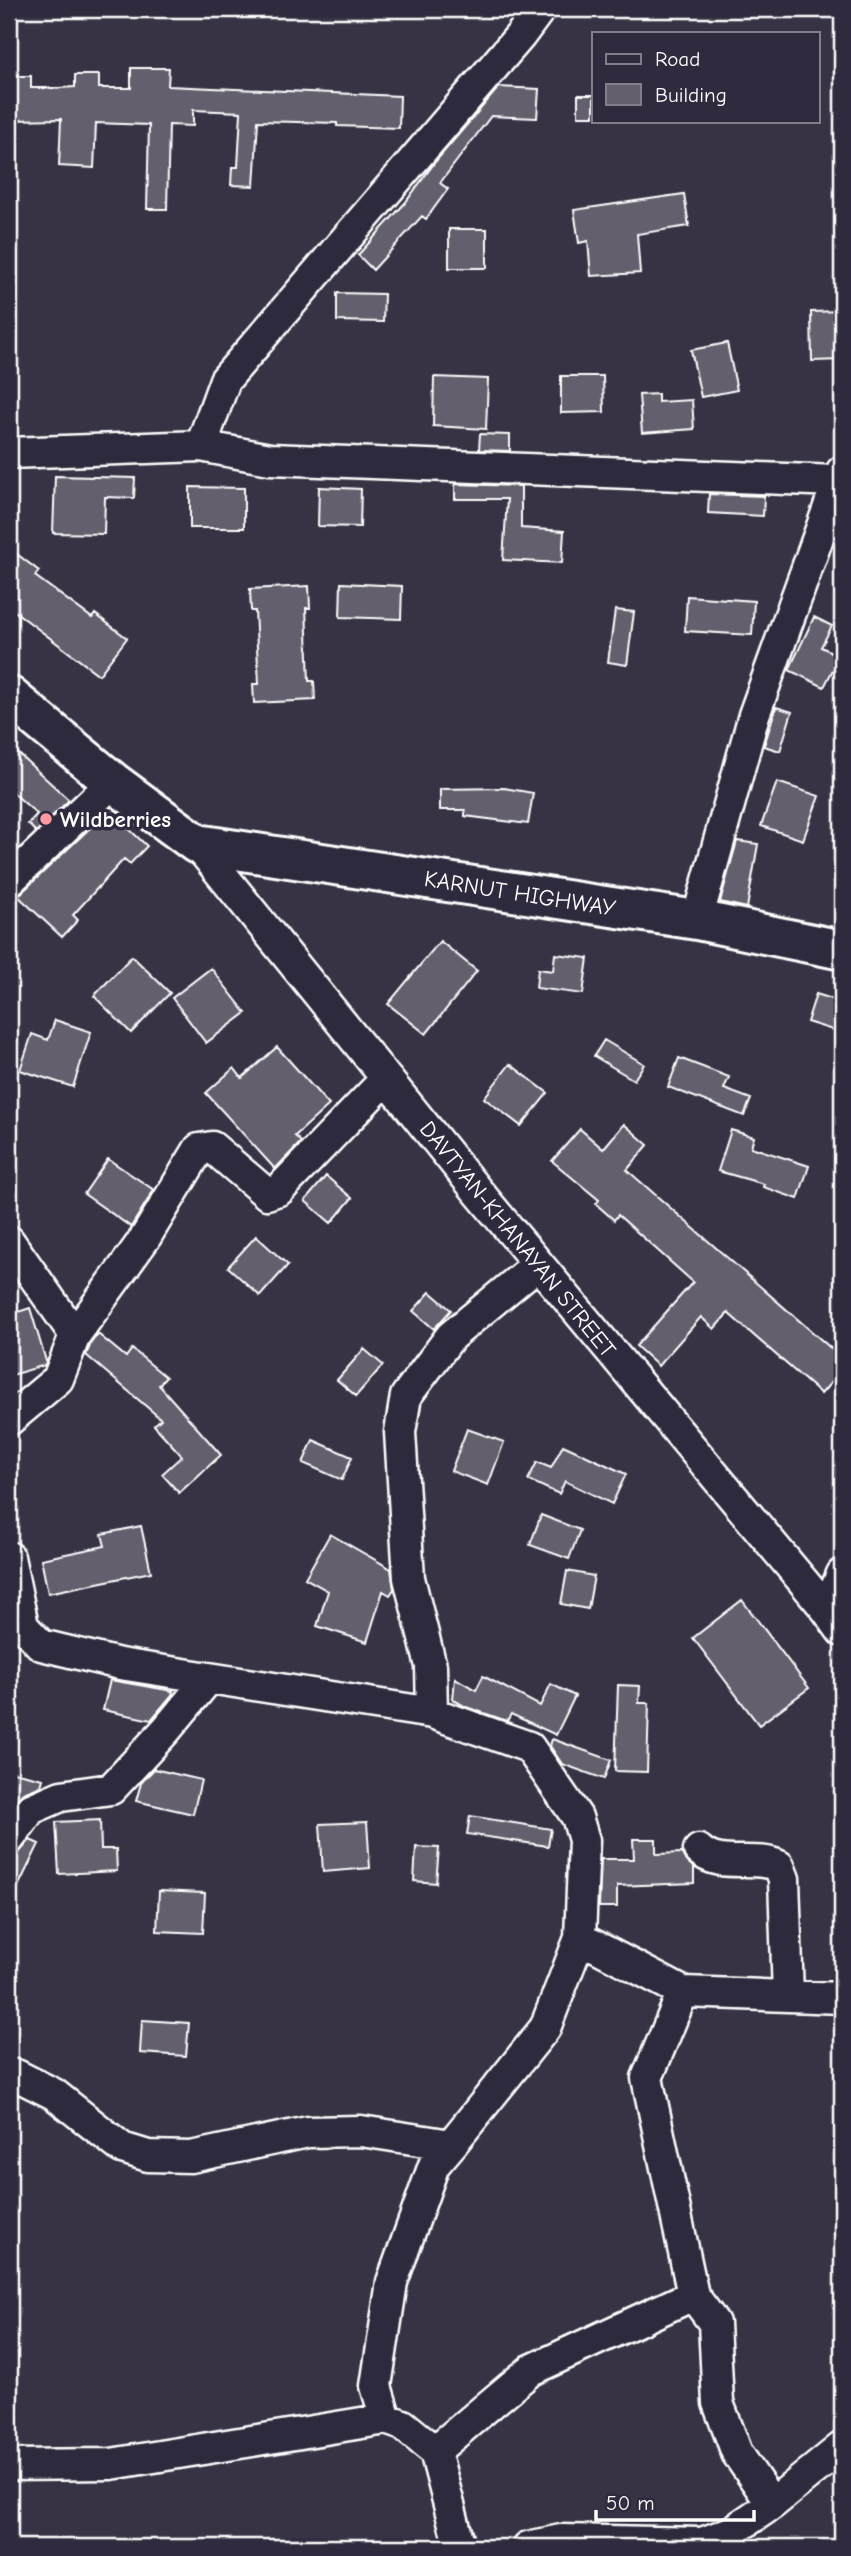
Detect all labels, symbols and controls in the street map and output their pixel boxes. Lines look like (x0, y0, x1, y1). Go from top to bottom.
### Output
legend (592, 32, 820, 122)
text: Road (655, 47, 700, 71)
text: Building (655, 83, 727, 107)
place label: Wildberries (60, 806, 171, 833)
marker: Wildberries (38, 811, 54, 827)
street label: KARNUT HIGHWAY (422, 865, 618, 922)
street label: DAVTYAN-KHANAYAN STREET (414, 1116, 621, 1363)
scale bar (596, 2479, 753, 2523)
text: 50 m (606, 2491, 655, 2515)

